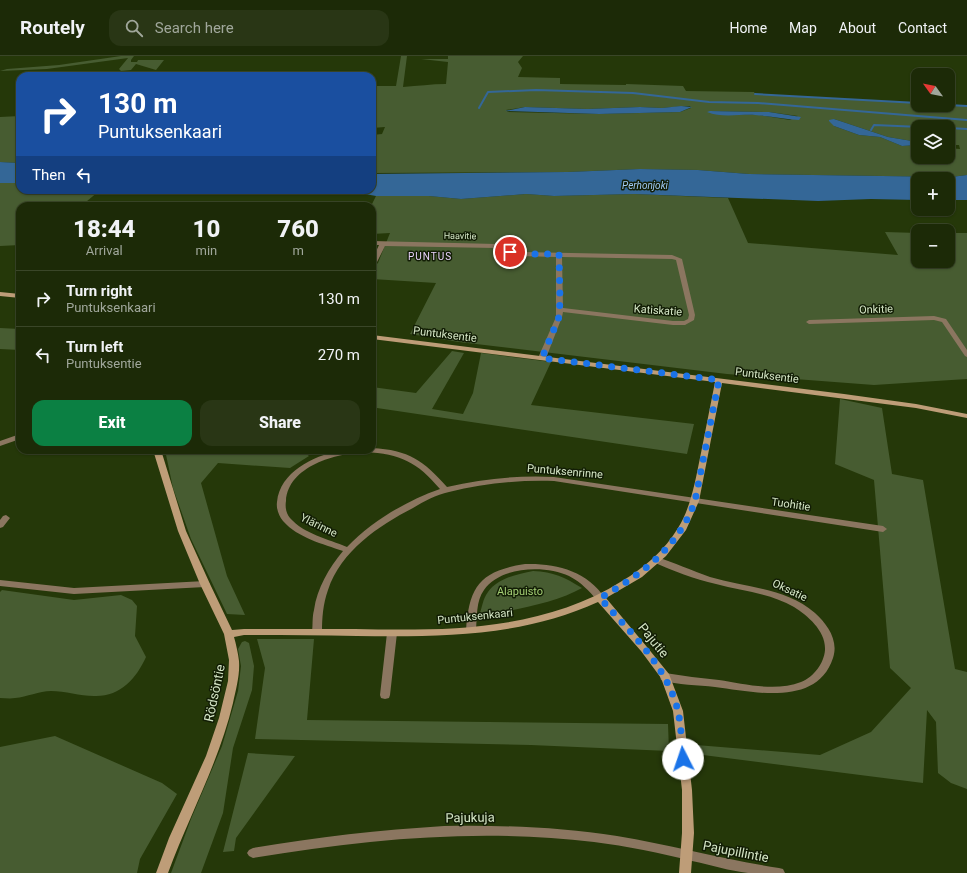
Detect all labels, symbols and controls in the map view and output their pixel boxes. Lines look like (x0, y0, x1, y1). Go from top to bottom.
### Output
search box (109, 10, 389, 46)
text: Routely (20, 16, 85, 39)
icon: search (123, 17, 145, 39)
text: Search here (155, 19, 234, 37)
text: Home (729, 20, 767, 36)
text: Map (789, 20, 817, 36)
text: About (839, 20, 876, 36)
text: Contact (898, 20, 947, 36)
north arrow (911, 68, 955, 112)
map controls (911, 68, 955, 268)
text: 130 m (98, 87, 177, 120)
icon: right (32, 88, 84, 140)
button: layers (911, 120, 955, 164)
text: Puntuksenkaari (98, 121, 222, 142)
icon: left (73, 164, 95, 186)
text: Then (32, 166, 65, 184)
button: + (911, 172, 955, 216)
water label: Perhonjoki (622, 180, 669, 191)
text: 18:44 (73, 215, 135, 243)
text: 10 (193, 215, 220, 243)
text: 760 (277, 215, 319, 243)
button: − (911, 224, 955, 268)
street label: Haavitie (444, 231, 477, 241)
pin (493, 235, 527, 269)
icon: arrive (499, 241, 521, 263)
text: Arrival (86, 243, 123, 258)
text: min (196, 243, 217, 258)
text: m (292, 243, 304, 258)
district label: PUNTUS (408, 251, 452, 262)
text: Turn right (66, 282, 132, 300)
icon: right (32, 288, 54, 310)
text: 130 m (318, 290, 360, 308)
text: Puntuksenkaari (66, 300, 156, 315)
street label: Katiskatie (633, 302, 683, 319)
street label: Onkitie (859, 302, 893, 317)
street label: Puntuksentie (412, 324, 478, 345)
text: Turn left (66, 338, 123, 356)
icon: left (32, 344, 54, 366)
text: 270 m (318, 346, 360, 364)
text: Puntuksentie (66, 356, 142, 371)
street label: Puntuksentie (734, 365, 800, 386)
button: Exit (32, 400, 192, 446)
button: Share (200, 400, 360, 446)
street label: Puntuksenrinne (526, 462, 604, 481)
street label: Tuohitie (771, 495, 811, 514)
street label: Ylärinne (298, 511, 340, 540)
street label: Oksatie (770, 577, 809, 604)
park label: Alapuisto (497, 585, 543, 598)
street label: Puntuksenkaari (437, 606, 513, 627)
street label: Pajutie (635, 620, 672, 661)
street label: Rödsöntie (201, 663, 228, 723)
position arrow (662, 738, 704, 780)
street label: Pajukuja (445, 810, 495, 825)
street label: Pajupillintie (702, 838, 770, 865)

